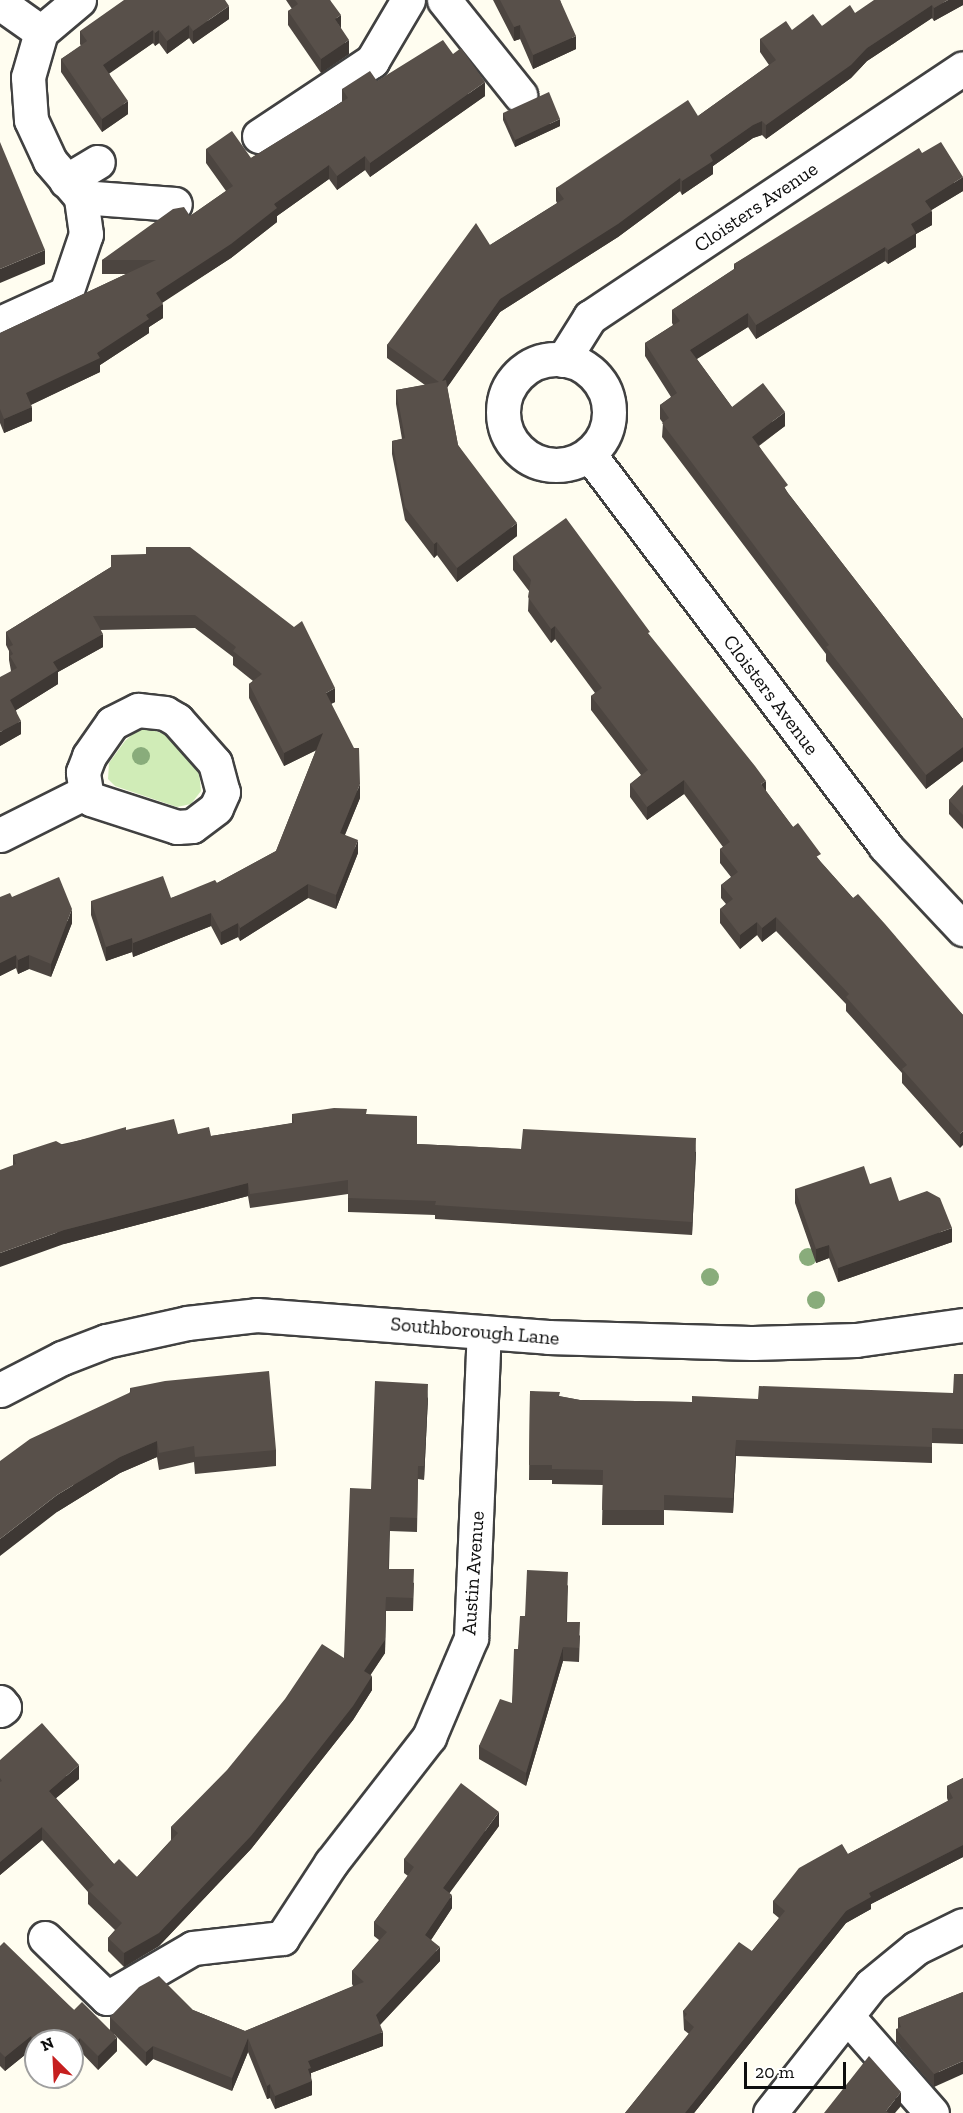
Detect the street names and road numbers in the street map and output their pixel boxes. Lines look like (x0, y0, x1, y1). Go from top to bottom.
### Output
street label: Cloisters Avenue (689, 157, 823, 257)
street label: Cloisters Avenue (718, 630, 824, 760)
street label: Southborough Lane (389, 1312, 561, 1350)
street label: Austin Avenue (457, 1510, 489, 1636)

